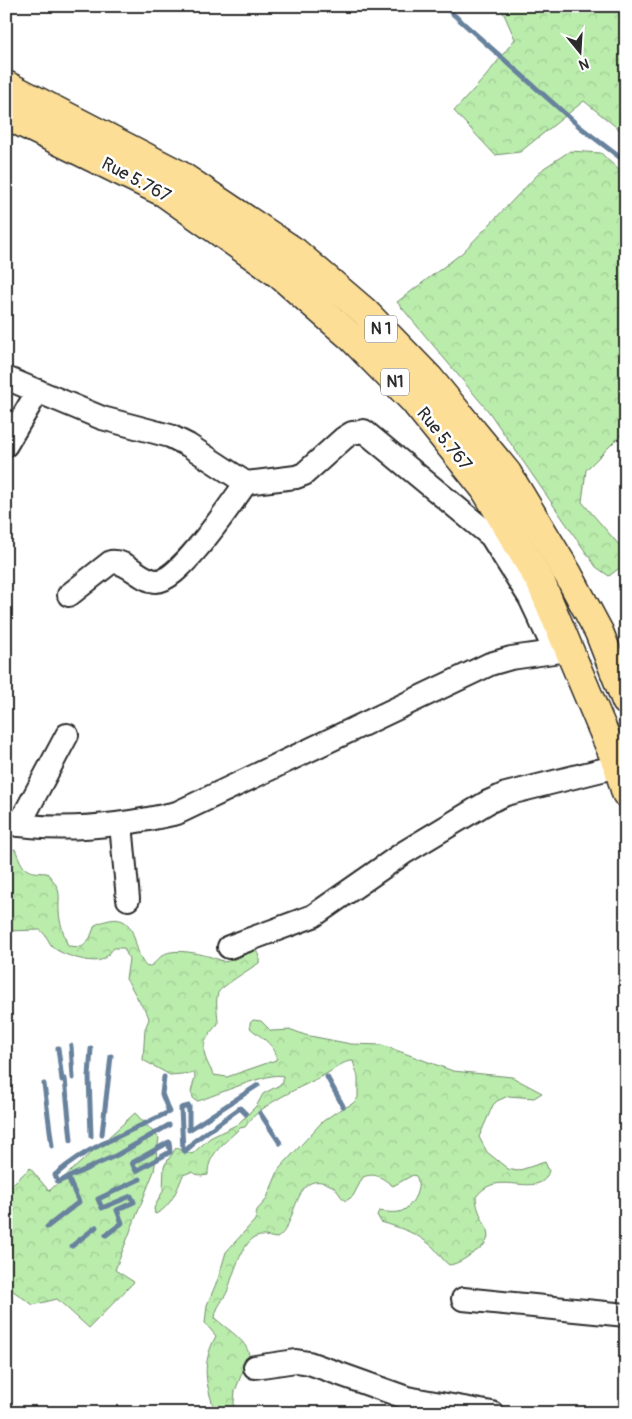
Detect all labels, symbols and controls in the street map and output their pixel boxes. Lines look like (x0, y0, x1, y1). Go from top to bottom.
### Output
north arrow (554, 28, 604, 78)
text: N (577, 54, 591, 73)
street label: Rue 5.767 (97, 152, 175, 208)
road number: N 1 (365, 316, 397, 342)
road number: N1 (381, 368, 409, 396)
street label: Rue 5.767 (411, 403, 477, 476)

